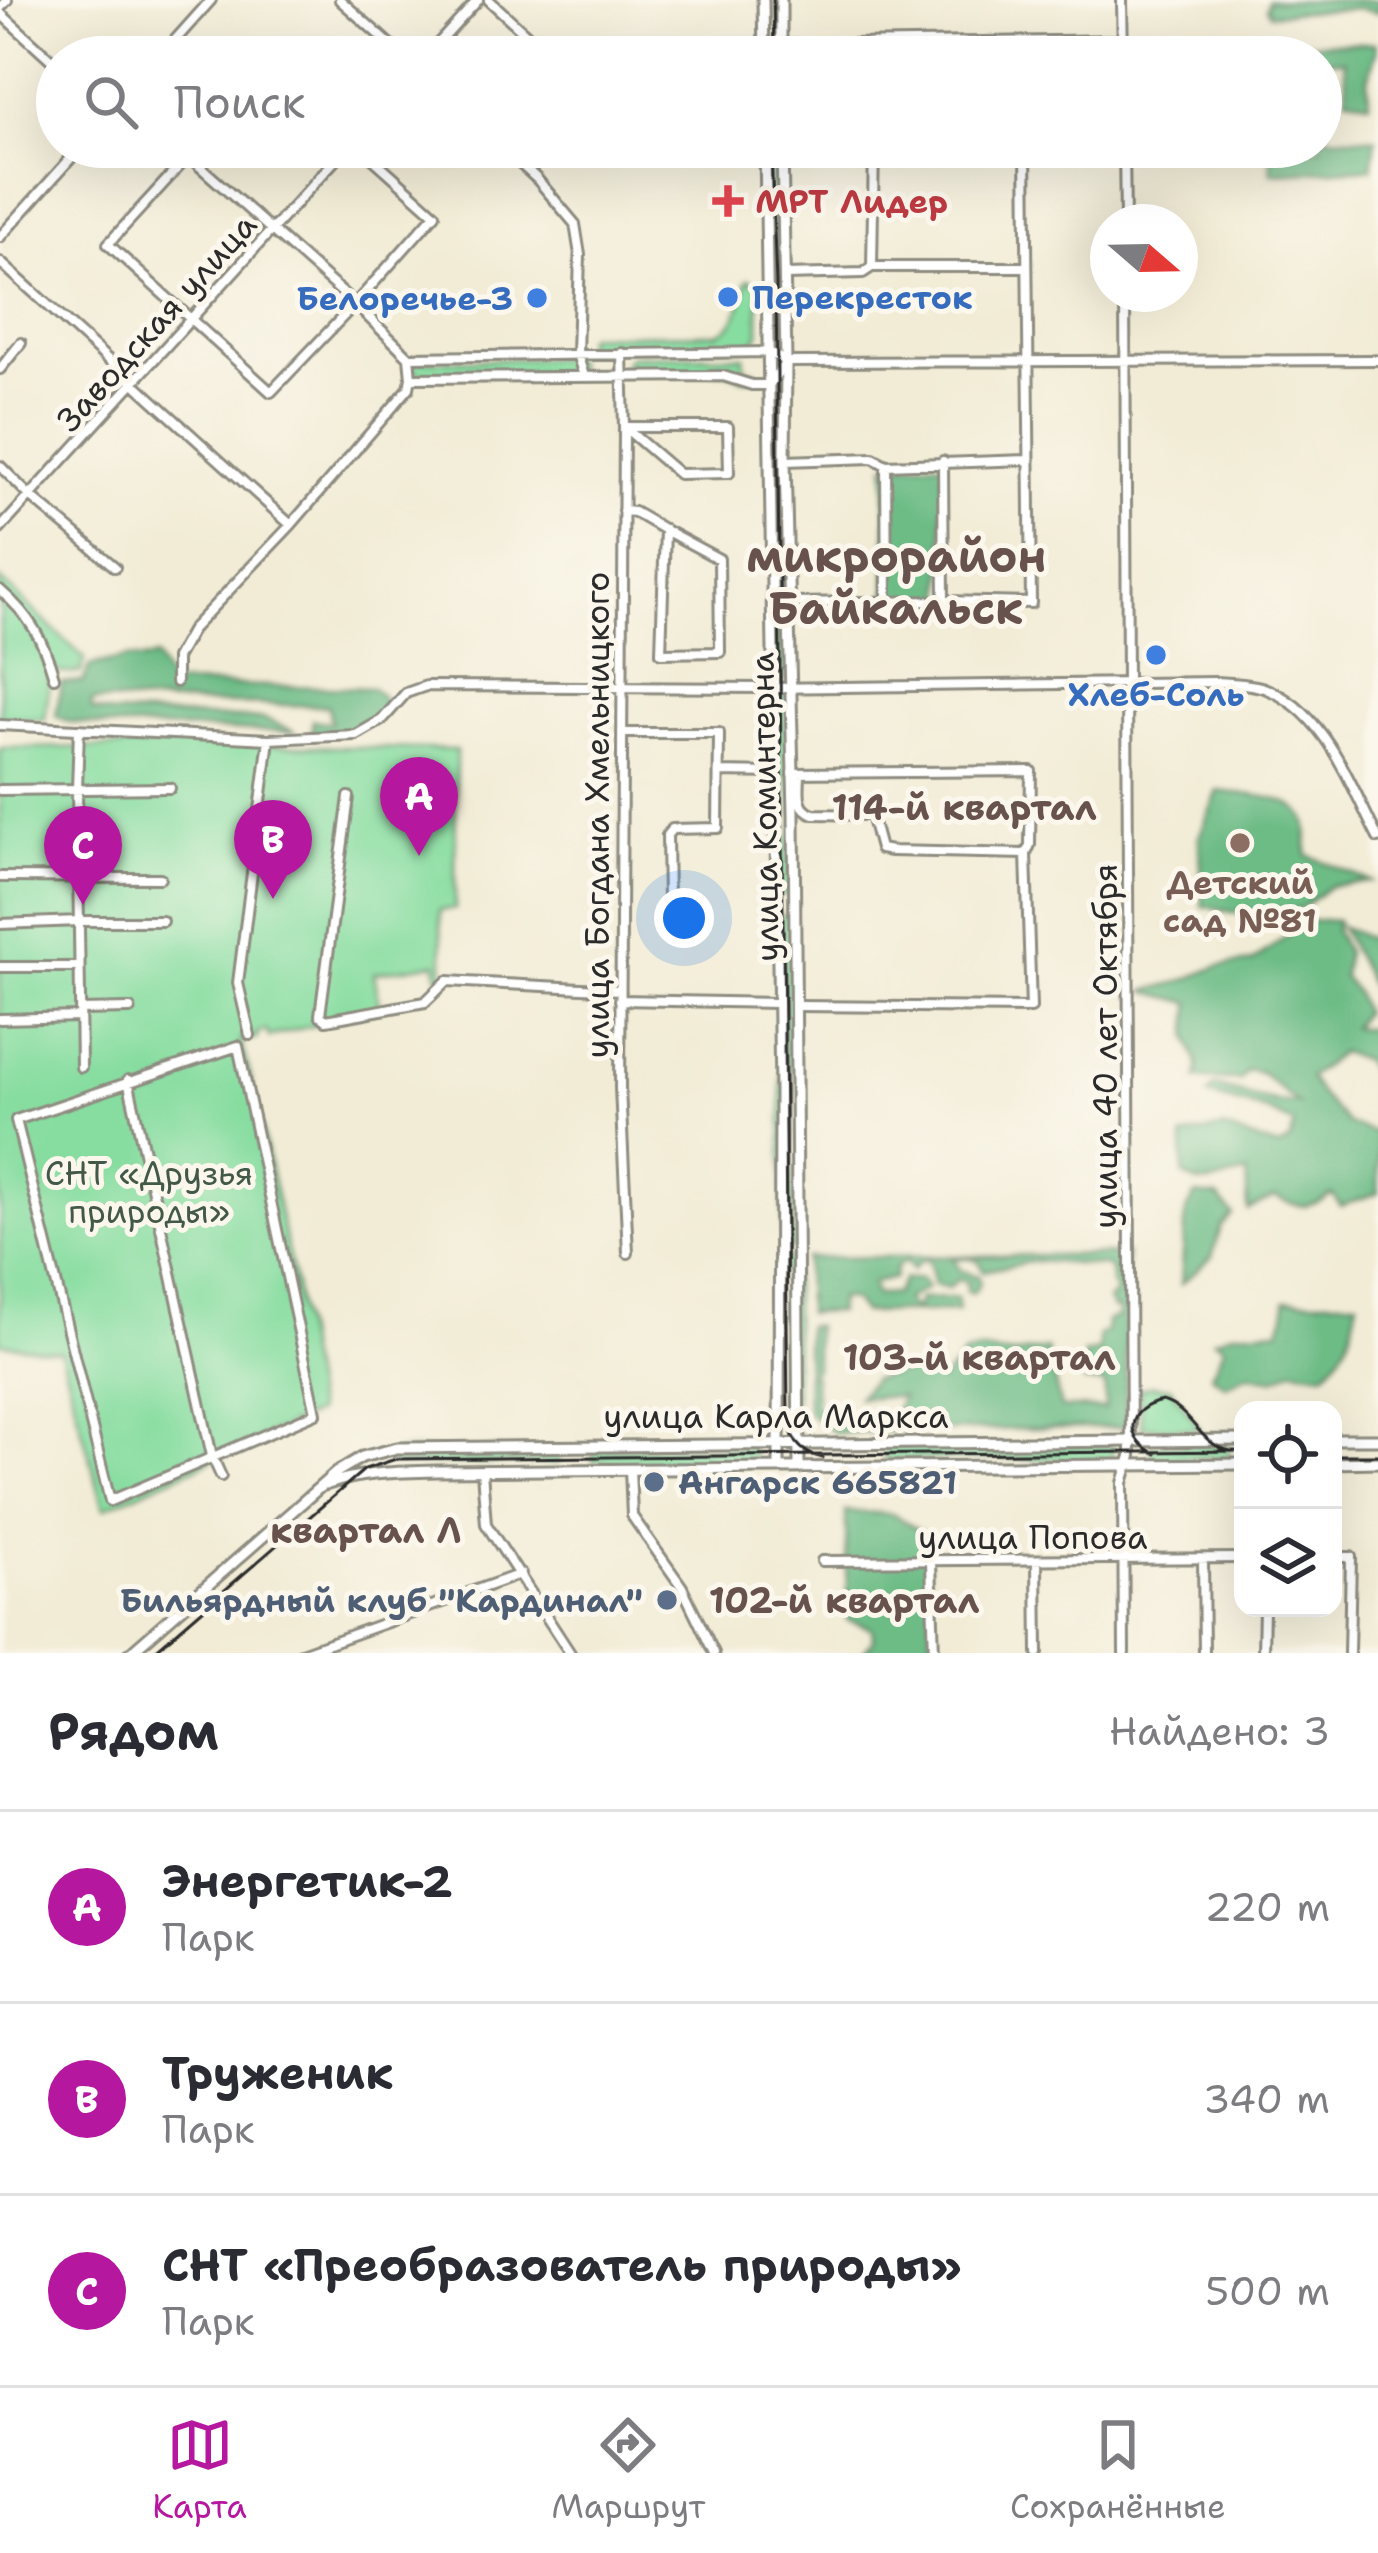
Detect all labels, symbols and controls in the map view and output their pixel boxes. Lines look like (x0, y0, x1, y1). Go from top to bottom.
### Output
search box (36, 36, 1342, 168)
icon: search (78, 69, 144, 135)
text: Поиск (174, 72, 305, 132)
place label: МРТ Лидер (755, 179, 948, 224)
marker: МРТ Лидер (712, 185, 744, 217)
street label: Заводская улица (46, 203, 267, 441)
north arrow (1090, 204, 1198, 312)
place label: Перекресток (752, 275, 973, 320)
place label: Белоречье-3 (297, 276, 513, 321)
marker: Перекресток (715, 284, 741, 310)
marker: Белоречье-3 (524, 285, 550, 311)
district label: микрорайон Байкальск (746, 526, 1046, 638)
street label: улица Богдана Хмельницкого (575, 572, 620, 1058)
marker: Хлеб-Соль (1143, 642, 1169, 668)
street label: улица Коминтерна (739, 652, 790, 962)
place label: Хлеб-Соль (1068, 672, 1244, 717)
pin: A (380, 757, 458, 856)
district label: 114-й квартал (832, 783, 1097, 832)
pin: B (234, 800, 312, 899)
pin: C (44, 806, 122, 905)
marker: Детский сад №81 (1227, 830, 1253, 856)
place label: Детский сад №81 (1163, 860, 1317, 943)
street label: улица 40 лет Октября (1083, 864, 1128, 1228)
your location (654, 888, 714, 948)
park label: СНТ «Друзья природы» (45, 1151, 253, 1234)
district label: 103-й квартал (843, 1333, 1116, 1382)
street label: улица Карла Маркса (603, 1394, 949, 1439)
map controls (1234, 1401, 1342, 1617)
button: locate (1234, 1401, 1342, 1509)
place label: Ангарск 665821 (678, 1460, 957, 1505)
marker: Ангарск 665821 (641, 1469, 667, 1495)
district label: квартал Л (270, 1506, 462, 1555)
button: layers (1234, 1509, 1342, 1617)
street label: улица Попова (918, 1515, 1148, 1560)
district label: 102-й квартал (709, 1576, 979, 1625)
place label: Бильярдный клуб "Кардинал" (120, 1578, 643, 1623)
marker: Бильярдный клуб "Кардинал" (654, 1587, 680, 1613)
text: Рядом (48, 1697, 219, 1765)
text: Найдено: 3 (1109, 1705, 1330, 1757)
text: Энергетик-2 (162, 1851, 453, 1911)
text: A (72, 1881, 102, 1933)
text: 220 m (1204, 1881, 1330, 1933)
text: Парк (162, 1911, 255, 1963)
text: Труженик (162, 2043, 393, 2103)
text: B (75, 2073, 99, 2125)
text: 340 m (1203, 2073, 1330, 2125)
text: Парк (162, 2103, 255, 2155)
text: СНТ «Преобразователь природы» (162, 2235, 962, 2295)
text: C (75, 2265, 99, 2317)
text: 500 m (1205, 2265, 1330, 2317)
text: Парк (162, 2295, 255, 2347)
tab: Карта (152, 2412, 247, 2529)
tab: Маршрут (551, 2412, 705, 2529)
tab: Сохранённые (1010, 2412, 1226, 2529)

